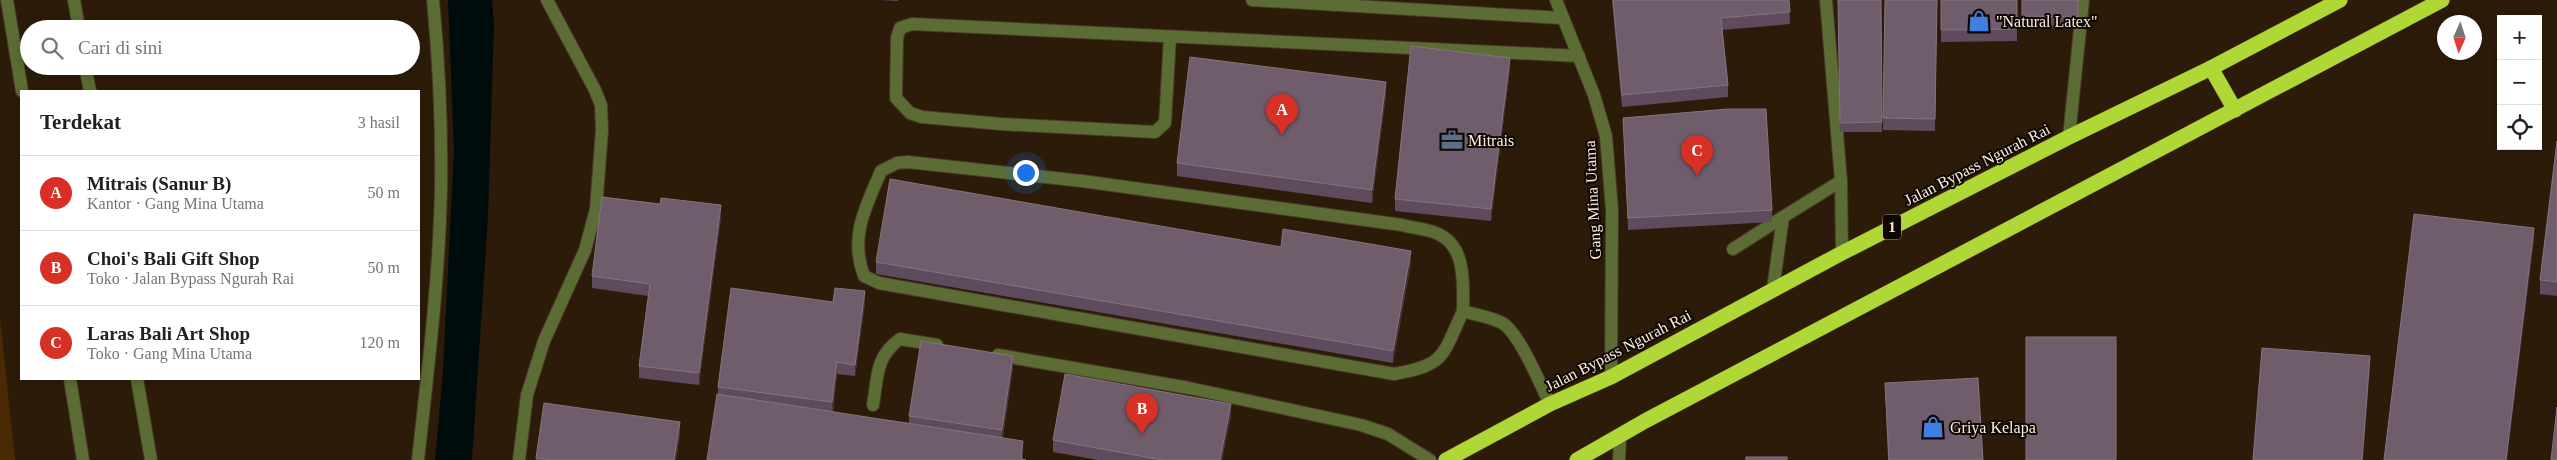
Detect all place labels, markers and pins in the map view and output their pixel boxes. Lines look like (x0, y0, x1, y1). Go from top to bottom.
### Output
shop icon: "Natural Latex" (1966, 8, 1992, 34)
place label: "Natural Latex" (1996, 13, 2097, 30)
pin: A (1266, 94, 1298, 135)
office icon: Mitrais (1439, 127, 1465, 153)
place label: Mitrais (1468, 132, 1514, 149)
pin: C (1681, 135, 1713, 176)
pin: B (1126, 393, 1158, 434)
shop icon: Griya Kelapa (1920, 414, 1946, 440)
place label: Griya Kelapa (1950, 419, 2036, 437)

